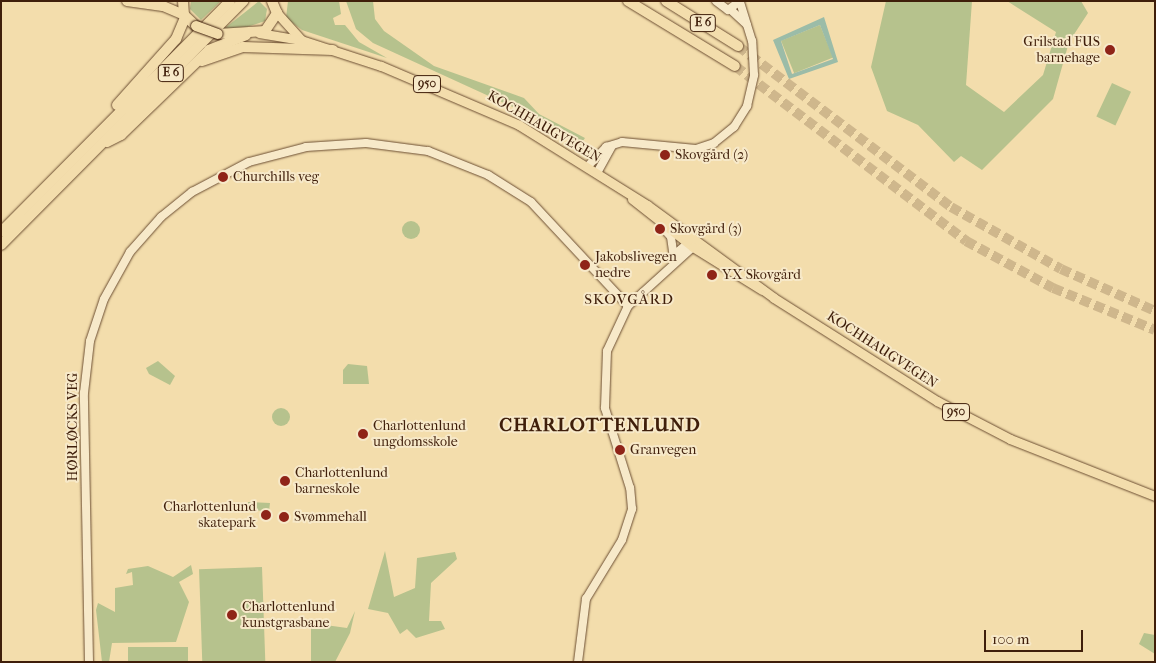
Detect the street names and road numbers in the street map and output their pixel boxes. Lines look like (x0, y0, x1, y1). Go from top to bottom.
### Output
road number: E 6 (689, 13, 717, 32)
road number: E 6 (157, 64, 185, 82)
road number: 950 (412, 74, 442, 94)
street label: KOCHHAUGVEGEN (484, 88, 604, 166)
street label: KOCHHAUGVEGEN (824, 308, 940, 392)
street label: HØRLØCKS VEG (65, 373, 81, 481)
road number: 950 (941, 402, 971, 422)

